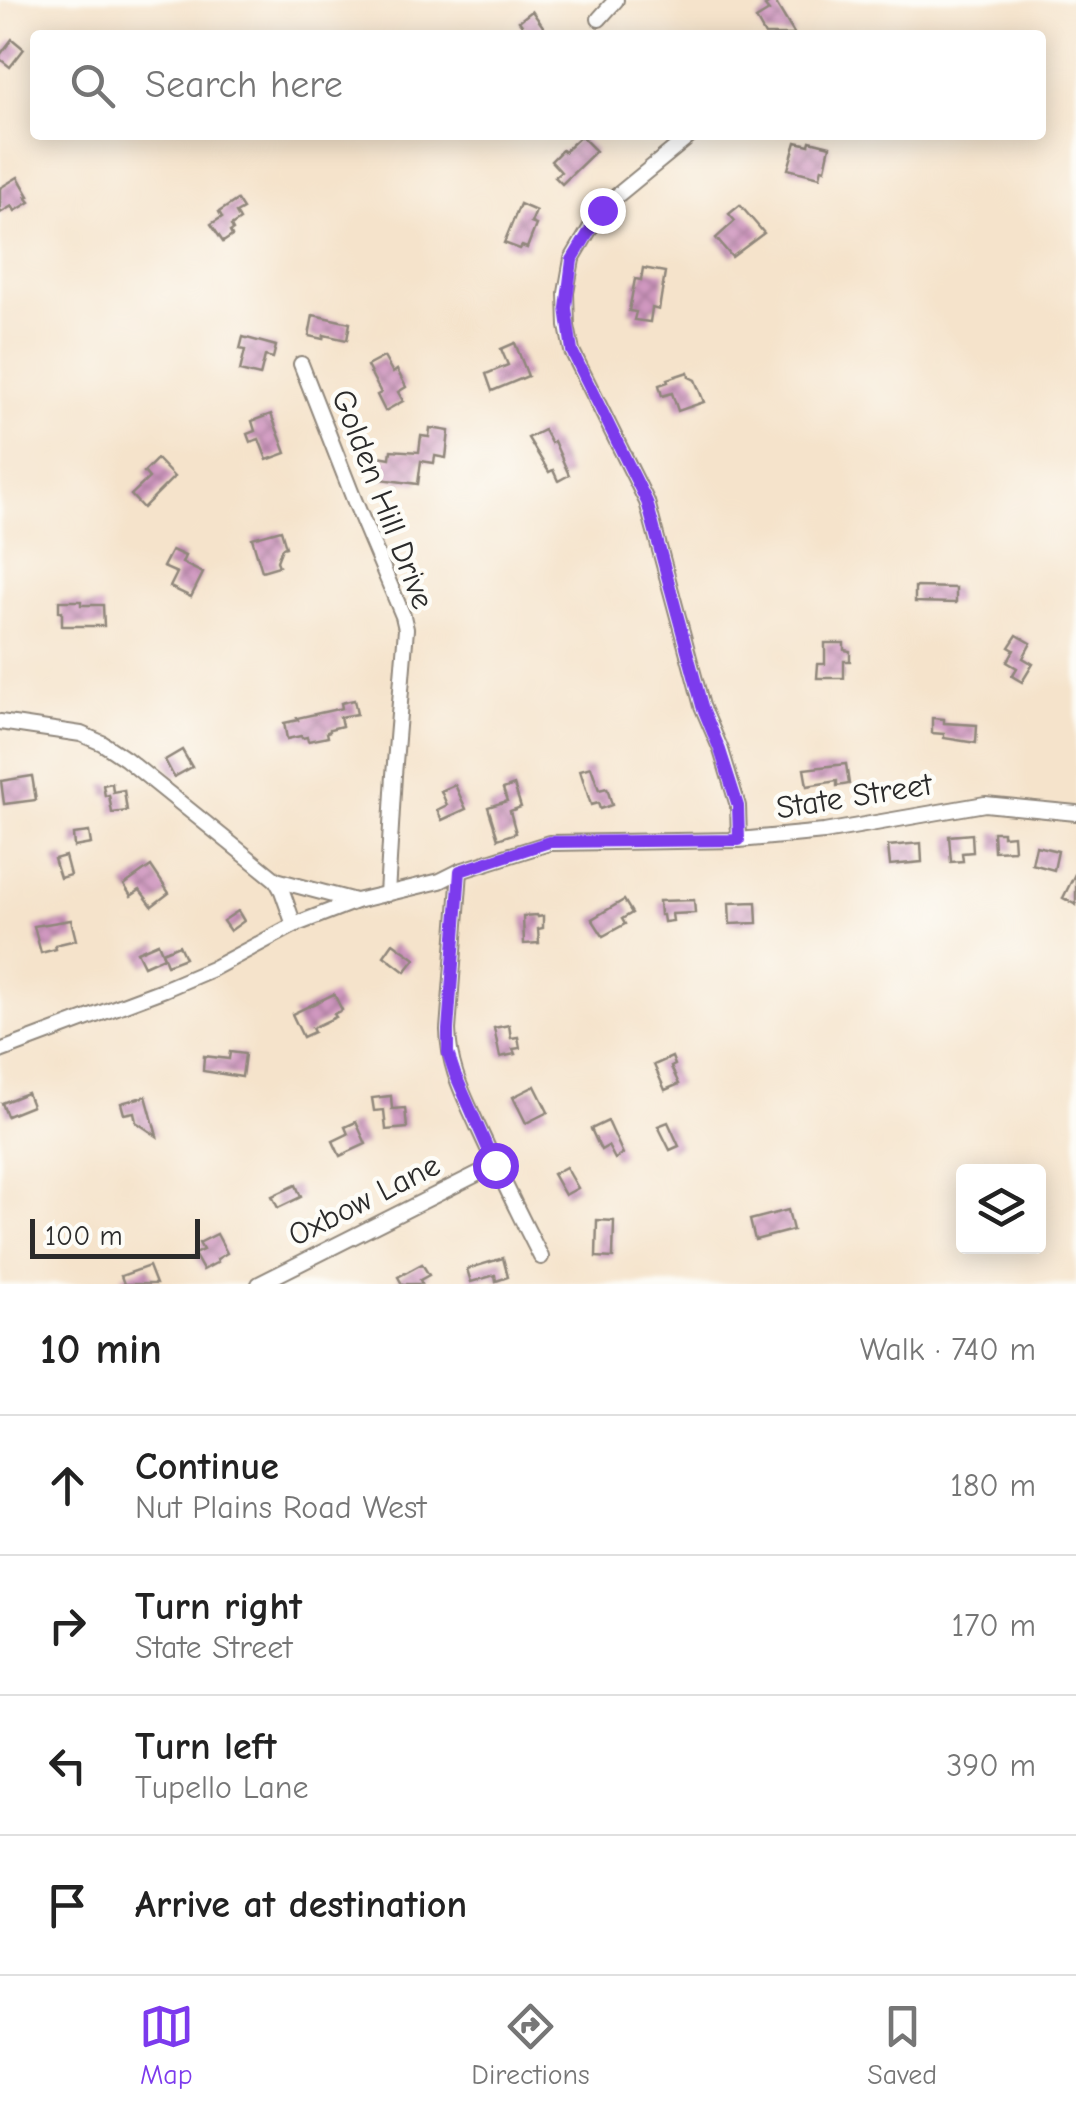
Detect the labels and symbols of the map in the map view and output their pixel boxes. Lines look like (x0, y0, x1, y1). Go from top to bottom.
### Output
route end (580, 188, 626, 234)
street label: Golden Hill Drive (324, 384, 442, 614)
street label: State Street (773, 765, 935, 827)
route start (473, 1143, 519, 1189)
street label: Oxbow Lane (282, 1146, 446, 1254)
scale bar (30, 1214, 200, 1258)

